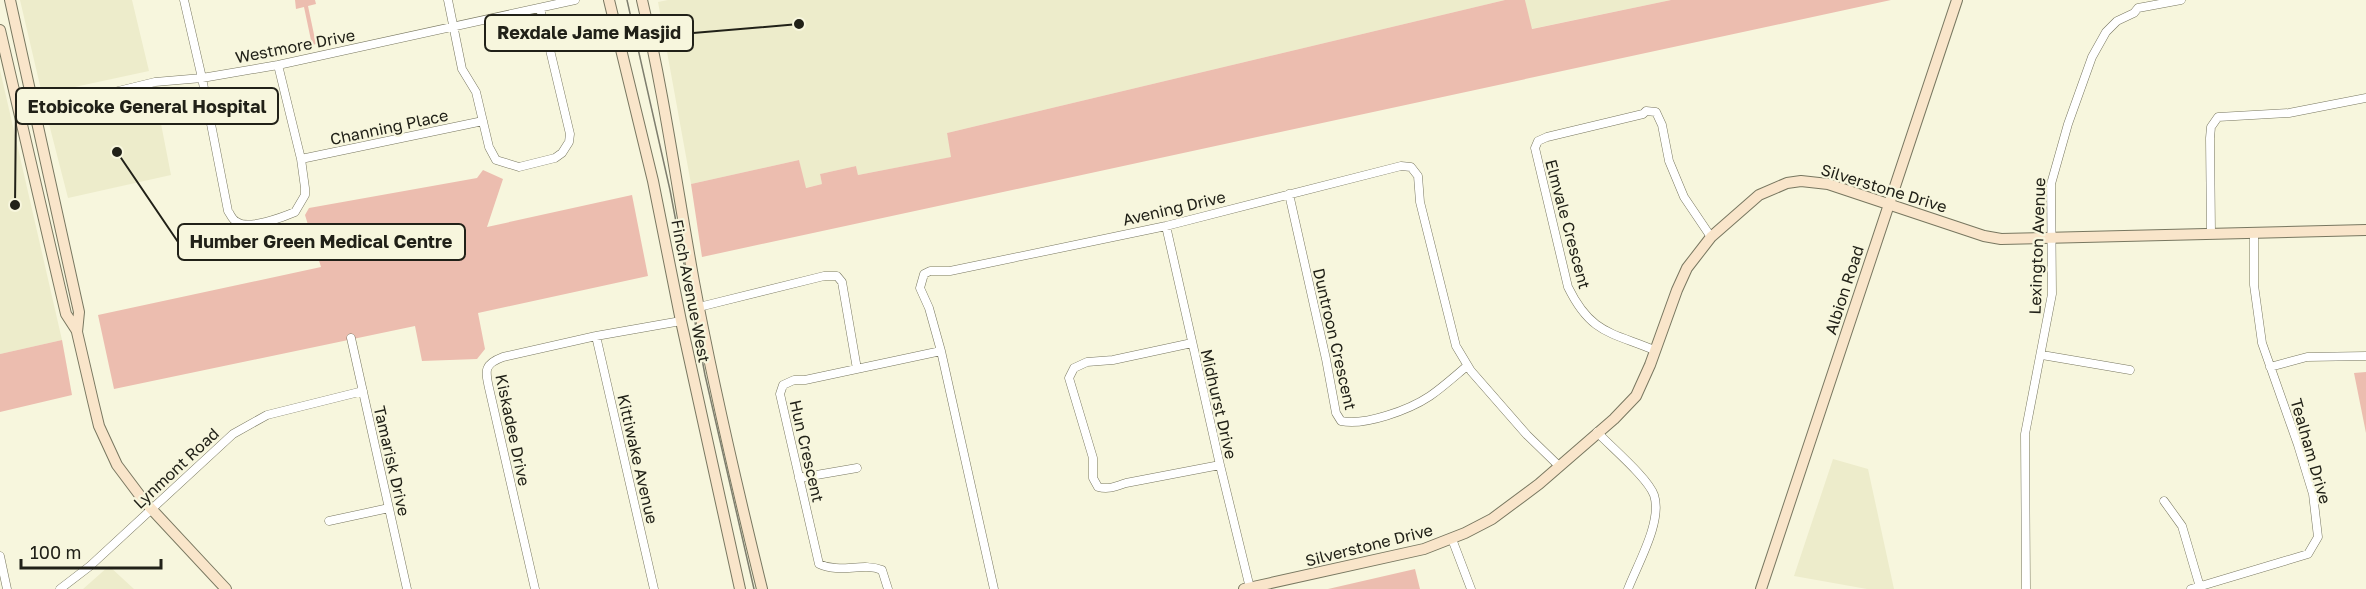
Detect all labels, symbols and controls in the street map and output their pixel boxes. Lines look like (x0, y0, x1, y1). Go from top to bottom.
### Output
callout: Rexdale Jame Masjid (485, 15, 693, 51)
text: Rexdale Jame Masjid (497, 21, 681, 43)
street label: Westmore Drive (233, 25, 357, 67)
callout: Etobicoke General Hospital (16, 88, 278, 124)
text: Etobicoke General Hospital (28, 95, 266, 117)
street label: Channing Place (328, 105, 450, 149)
street label: Elmvale Crescent (1541, 157, 1595, 291)
street label: Silverstone Drive (1819, 159, 1949, 217)
street label: Lexington Avenue (2025, 177, 2049, 315)
street label: Avening Drive (1121, 186, 1227, 230)
street label: Finch Avenue West (667, 218, 715, 364)
callout: Humber Green Medical Centre (178, 224, 465, 260)
text: Humber Green Medical Centre (190, 230, 453, 252)
street label: Albion Road (1820, 243, 1868, 337)
street label: Duntroon Crescent (1309, 266, 1361, 412)
street label: Midhurst Drive (1197, 347, 1241, 461)
street label: Kiskadee Drive (491, 372, 535, 488)
street label: Kittiwake Avenue (613, 392, 663, 526)
street label: Tealham Drive (2286, 396, 2336, 506)
street label: Hun Crescent (786, 398, 828, 504)
street label: Tamarisk Drive (370, 404, 414, 518)
street label: Lynmont Road (129, 423, 223, 513)
street label: Silverstone Drive (1303, 519, 1435, 571)
scale bar (21, 532, 160, 570)
text: 100 m (30, 541, 81, 563)

